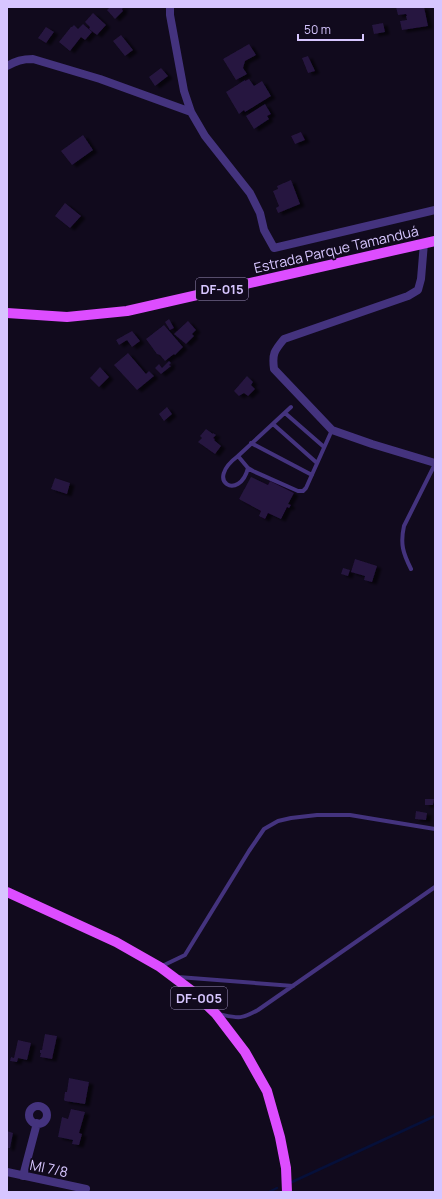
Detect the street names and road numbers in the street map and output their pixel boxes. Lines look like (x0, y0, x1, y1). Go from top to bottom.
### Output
street label: Estrada Parque Tamanduá (252, 221, 420, 277)
road number: DF-015 (196, 278, 248, 300)
road number: DF-005 (171, 987, 227, 1009)
street label: MI 7/8 (28, 1155, 70, 1181)

